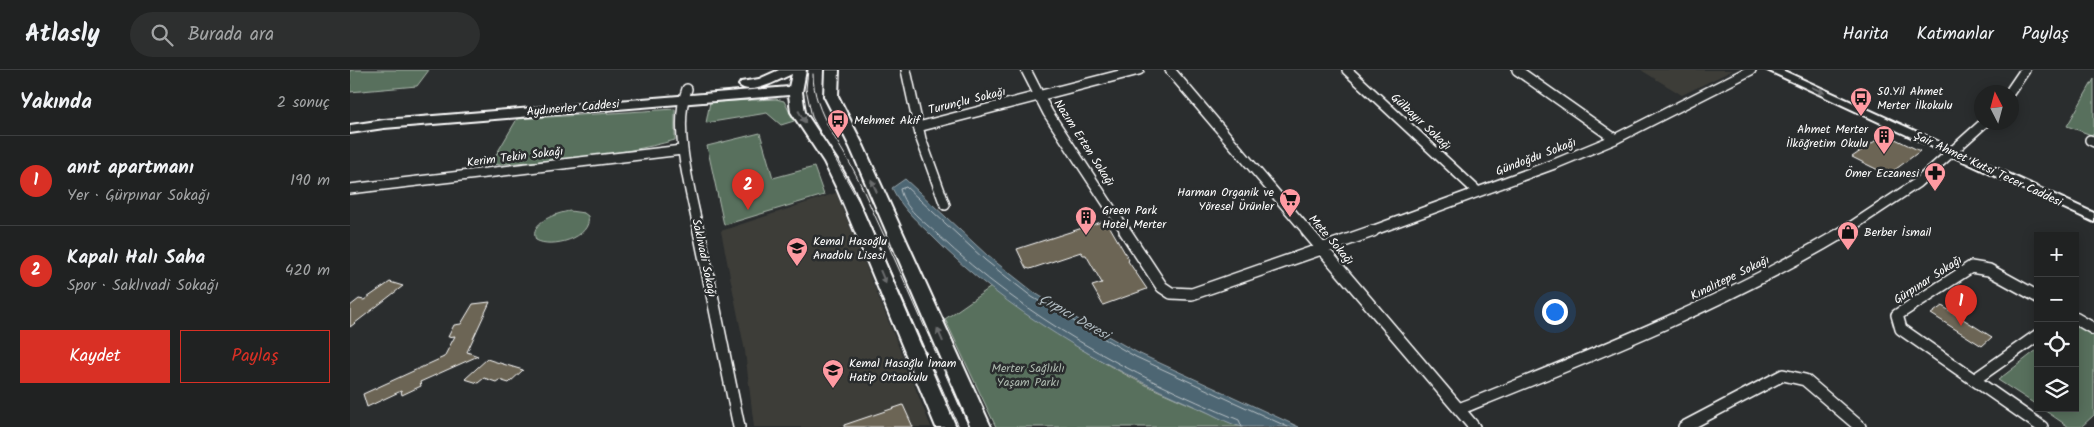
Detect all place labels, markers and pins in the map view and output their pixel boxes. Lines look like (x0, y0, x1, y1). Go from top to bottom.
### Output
place label: 50.Yil Ahmet Merter İlkokulu (1877, 82, 1953, 115)
bus stop icon: 50.Yil Ahmet Merter İlkokulu (1849, 86, 1873, 117)
bus stop icon: Mehmet Akif (826, 108, 850, 139)
place label: Mehmet Akif (854, 111, 921, 130)
place label: Ahmet Merter İlköğretim Okulu (1786, 120, 1869, 153)
building icon: Ahmet Merter İlköğretim Okulu (1872, 124, 1896, 155)
pharmacy icon: Ömer Eczanesi (1923, 161, 1947, 192)
place label: Ömer Eczanesi (1845, 164, 1920, 183)
pin: 2 (732, 169, 764, 210)
place label: Harman Organik ve Yöresel Ürünler (1177, 183, 1275, 216)
supermarket icon: Harman Organik ve Yöresel Ürünler (1278, 187, 1302, 218)
place label: Green Park Hotel Merter (1102, 201, 1167, 234)
building icon: Green Park Hotel Merter (1074, 205, 1098, 236)
shop icon: Berber İsmail (1836, 220, 1860, 251)
place label: Berber İsmail (1864, 223, 1931, 242)
place label: Kemal Hasoğlu Anadolu Lisesi (813, 232, 887, 265)
school or university icon: Kemal Hasoğlu Anadolu Lisesi (785, 236, 809, 267)
pin: 1 (1945, 285, 1977, 326)
place label: Kemal Hasoğlu İmam Hatip Ortaokulu (849, 354, 957, 387)
school or university icon: Kemal Hasoğlu İmam Hatip Ortaokulu (821, 358, 845, 389)

